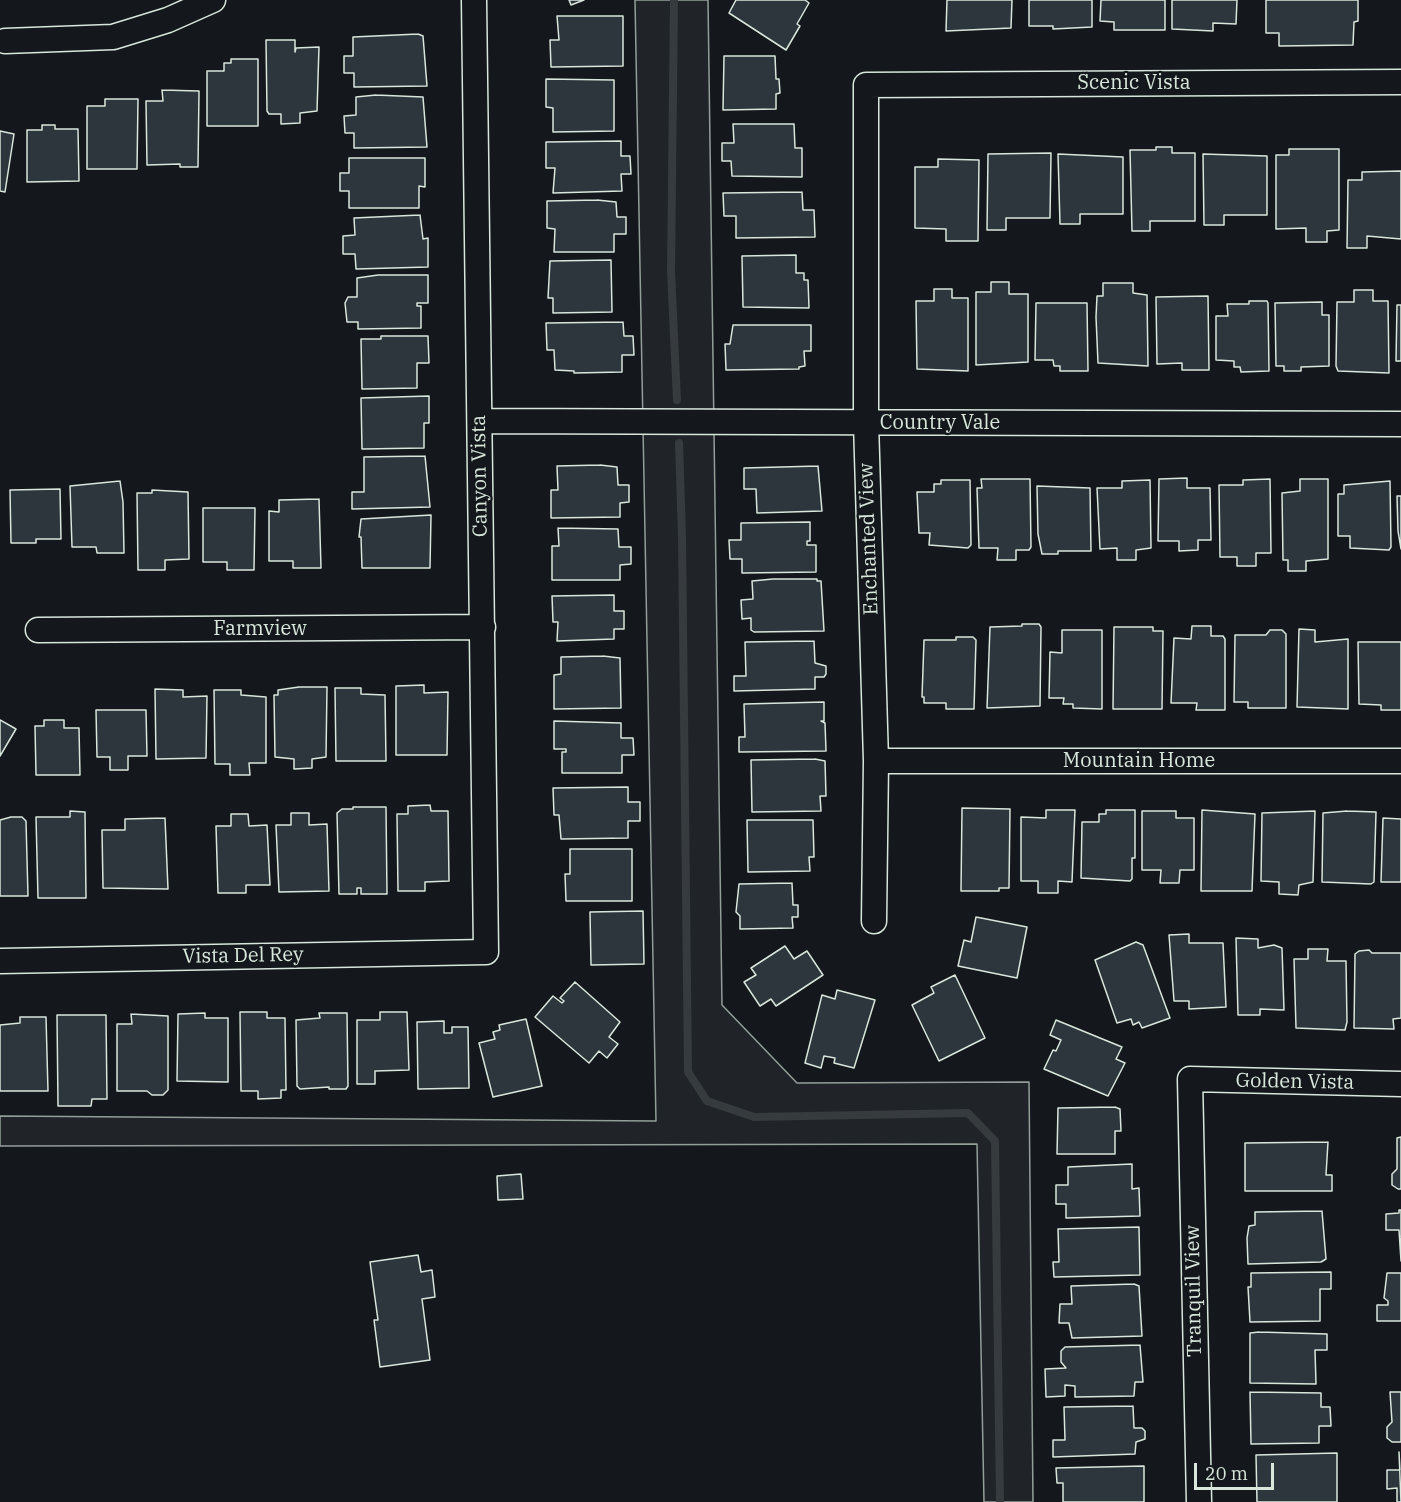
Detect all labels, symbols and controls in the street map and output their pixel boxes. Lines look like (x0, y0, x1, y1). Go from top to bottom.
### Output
street label: Scenic Vista (1077, 71, 1191, 95)
street label: Country Vale (880, 411, 1000, 435)
street label: Canyon Vista (467, 415, 493, 537)
street label: Enchanted View (854, 462, 884, 616)
street label: Farmview (213, 617, 307, 641)
street label: Mountain Home (1063, 749, 1215, 773)
street label: Vista Del Rey (182, 943, 304, 969)
street label: Golden Vista (1235, 1069, 1355, 1095)
street label: Tranquil View (1181, 1225, 1207, 1357)
scale bar (1197, 1451, 1276, 1489)
text: 20 m (1205, 1462, 1248, 1485)

